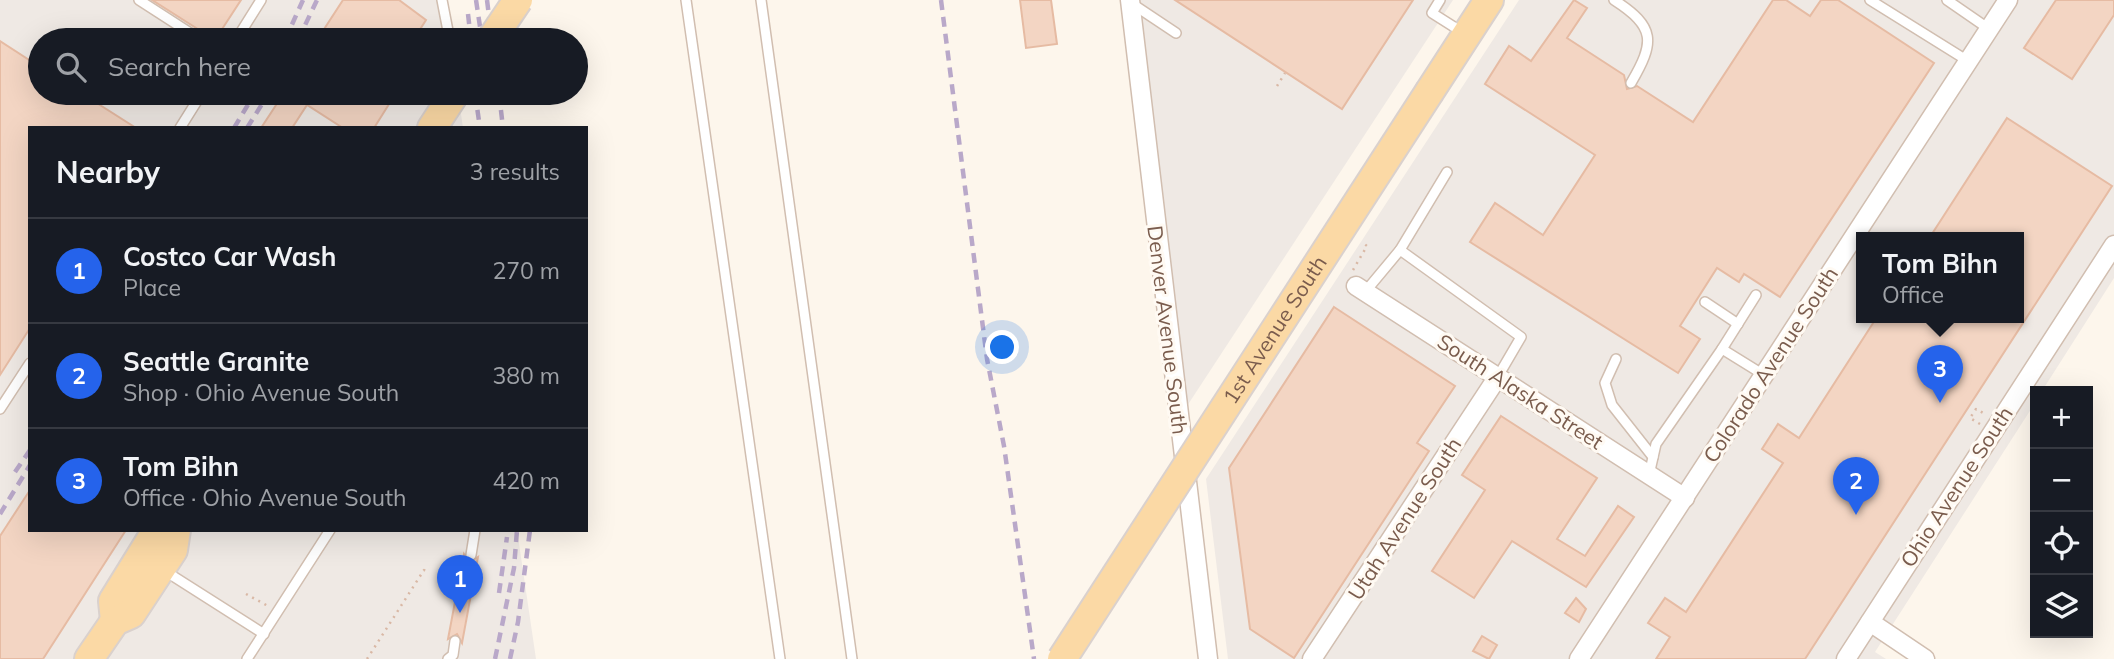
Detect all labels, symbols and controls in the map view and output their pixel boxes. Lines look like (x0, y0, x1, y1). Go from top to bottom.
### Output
search box (28, 28, 588, 105)
icon: search (52, 48, 90, 86)
text: Search here (108, 50, 251, 83)
text: Nearby (56, 153, 160, 191)
text: 3 results (470, 157, 560, 186)
street label: Denver Avenue South (1142, 224, 1194, 436)
popup (1856, 232, 2024, 323)
text: Costco Car Wash (123, 240, 337, 273)
text: Tom Bihn (1882, 247, 1998, 280)
street label: 1st Avenue South (1217, 251, 1332, 408)
text: 1 (72, 256, 86, 285)
text: 270 m (492, 256, 560, 285)
street label: Colorado Avenue South (1697, 262, 1843, 467)
text: Place (123, 273, 181, 302)
text: Office (1882, 280, 1944, 309)
street label: South Alaska Street (1433, 328, 1608, 455)
your location (985, 330, 1019, 364)
text: Seattle Granite (123, 345, 309, 378)
pin: 3 (1917, 345, 1963, 403)
text: 2 (72, 361, 86, 390)
text: 380 m (492, 361, 560, 390)
text: Shop · Ohio Avenue South (123, 378, 399, 407)
map controls (2030, 386, 2093, 638)
button: + (2030, 386, 2093, 449)
street label: Ohio Avenue South (1894, 401, 2018, 572)
street label: Utah Avenue South (1342, 432, 1466, 605)
button: − (2030, 449, 2093, 512)
text: Tom Bihn (123, 450, 239, 483)
pin: 2 (1833, 457, 1879, 515)
text: 3 (72, 466, 86, 495)
text: 420 m (492, 466, 560, 495)
text: Office · Ohio Avenue South (123, 483, 407, 512)
button: locate (2030, 512, 2093, 575)
pin: 1 (437, 555, 483, 613)
button: layers (2030, 575, 2093, 638)

